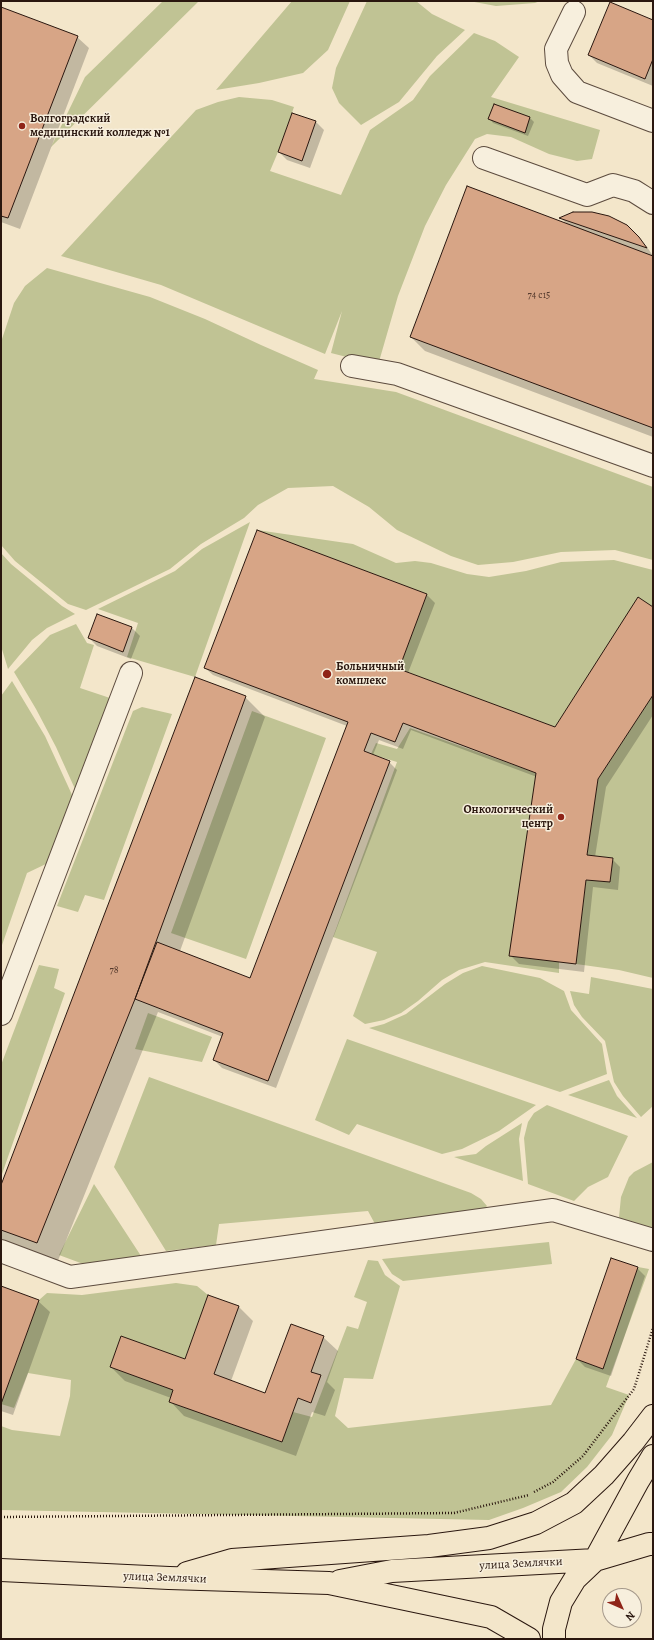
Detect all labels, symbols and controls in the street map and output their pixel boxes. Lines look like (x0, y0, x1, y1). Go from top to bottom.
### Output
place label: Волгоградский медицинский колледж №1 (30, 112, 170, 140)
marker: Волгоградский медицинский колледж №1 (17, 121, 27, 131)
house number: 74 с15 (528, 290, 550, 302)
place label: Больничный комплекс (336, 660, 404, 688)
marker: Больничный комплекс (321, 668, 333, 680)
place label: Онкологический центр (464, 803, 553, 831)
marker: Онкологический центр (556, 812, 566, 822)
house number: 78 (109, 965, 119, 977)
street label: улица Землячки (479, 1555, 563, 1573)
street label: улица Землячки (123, 1569, 207, 1587)
north arrow (602, 1588, 642, 1628)
text: N (622, 1608, 638, 1624)

